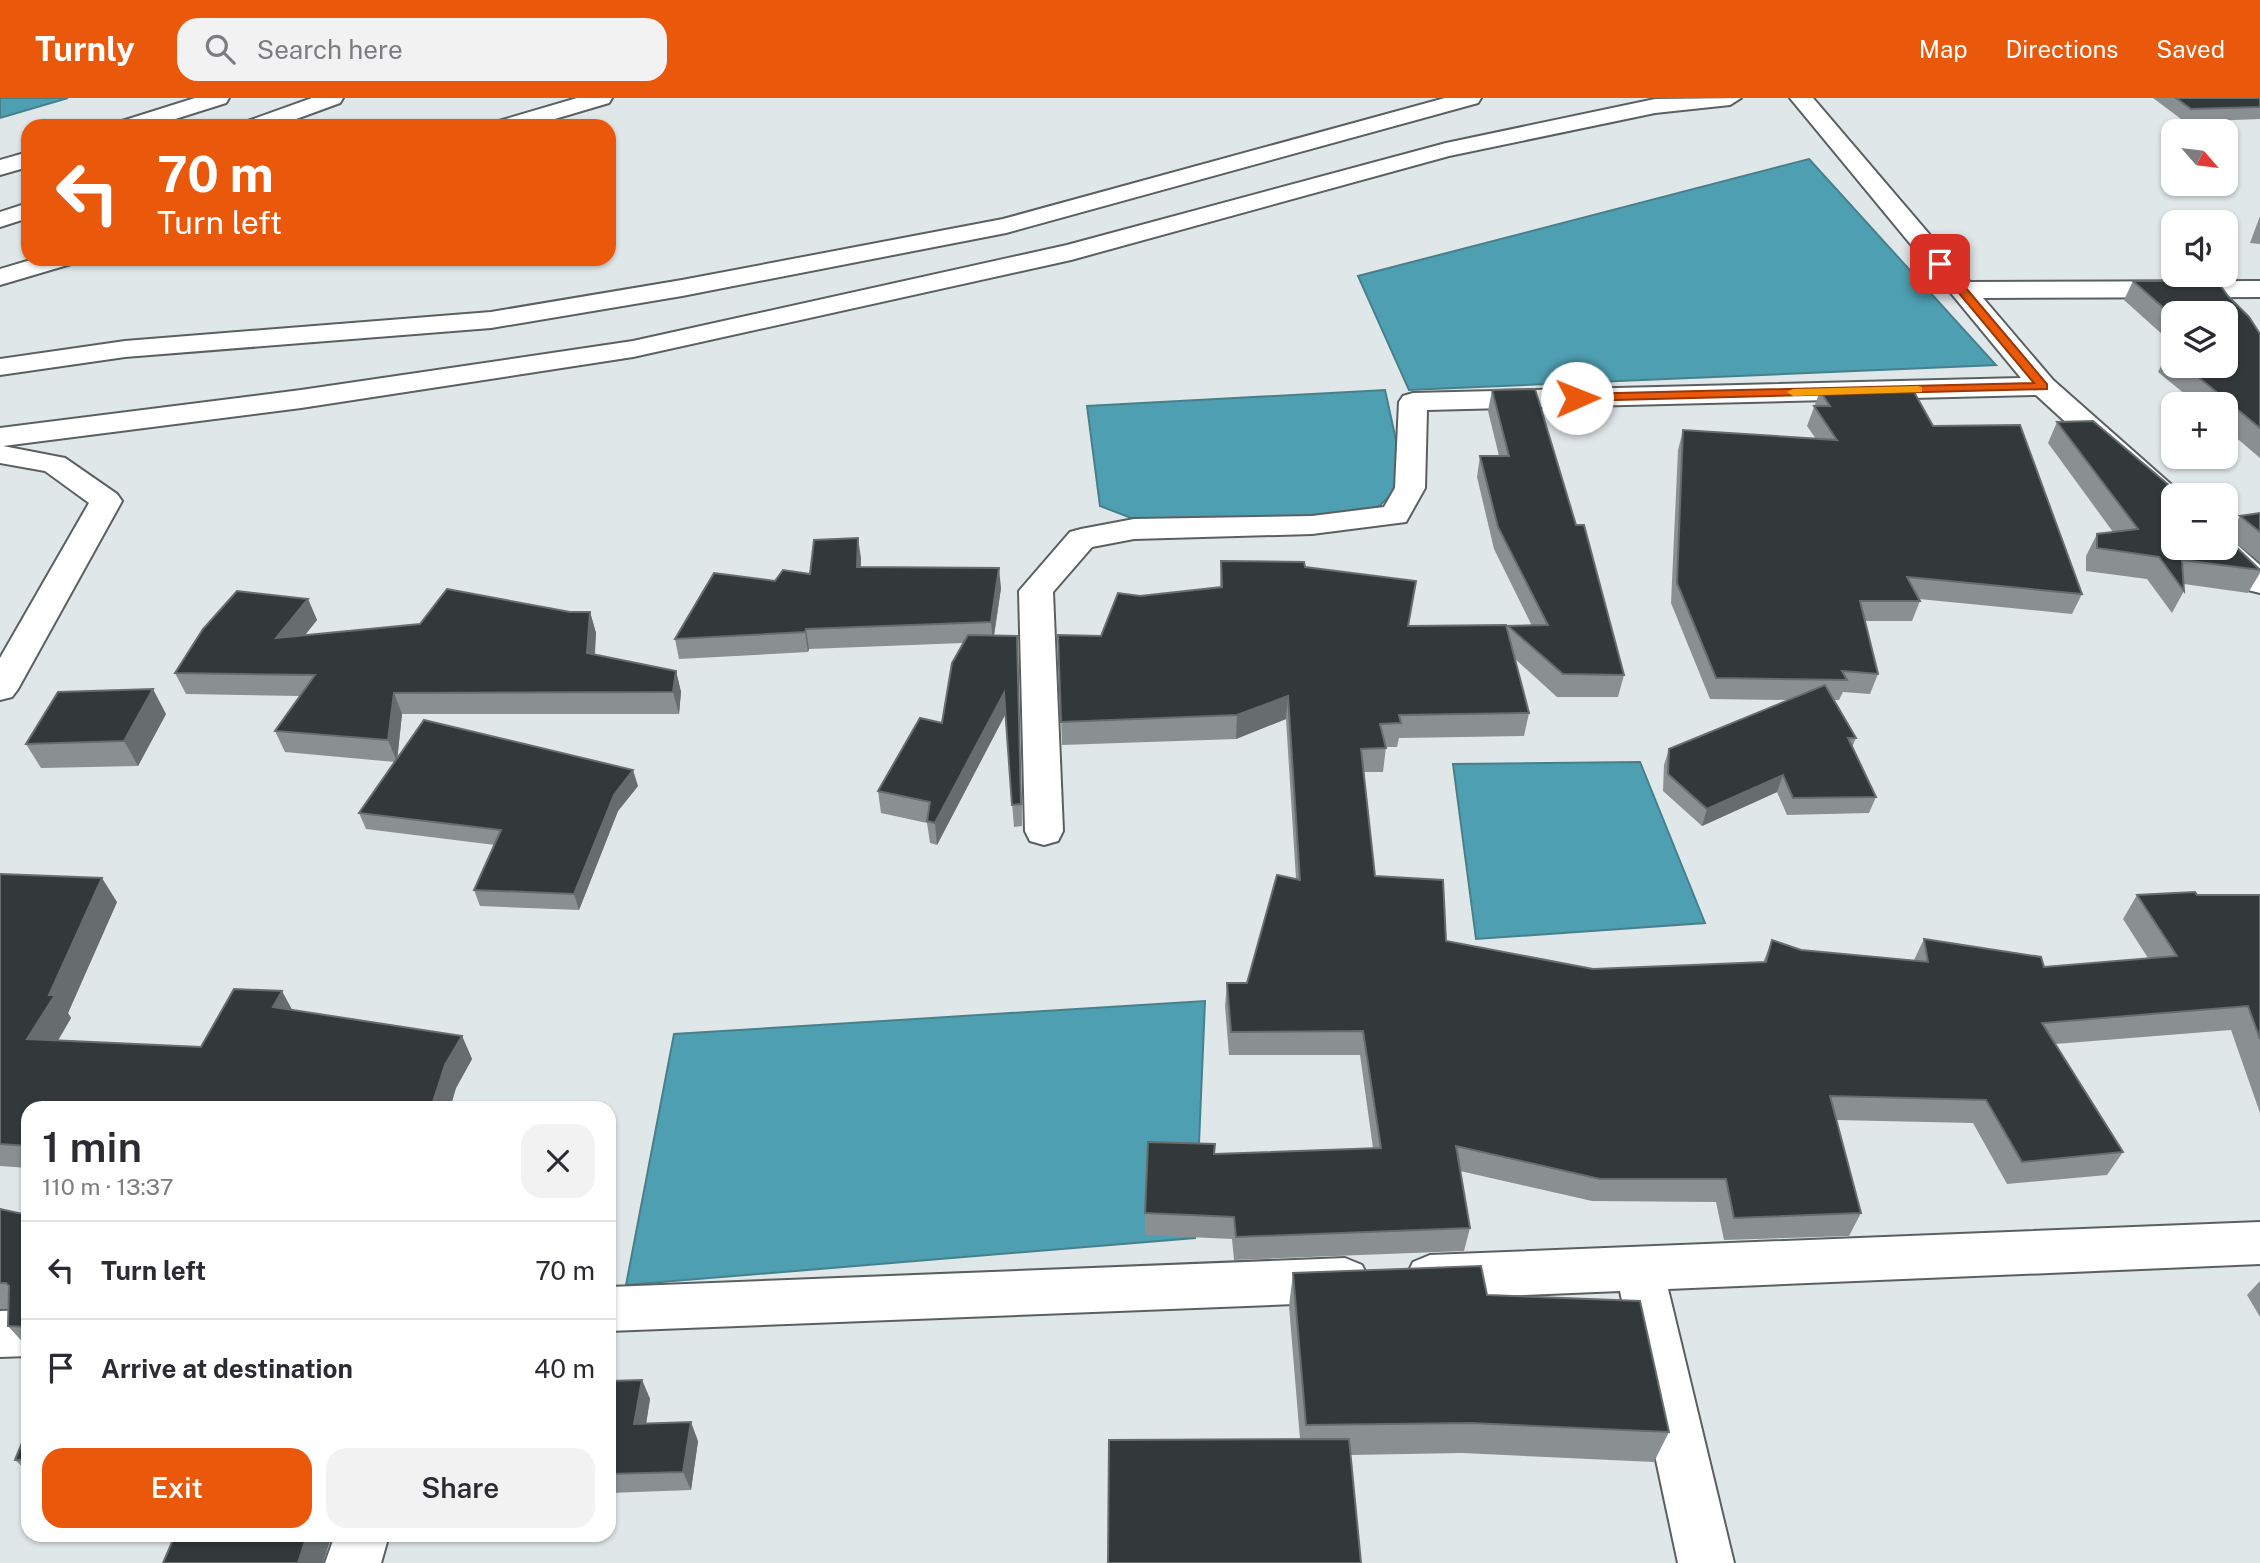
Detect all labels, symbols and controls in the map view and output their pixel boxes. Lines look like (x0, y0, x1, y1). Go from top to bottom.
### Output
search box (177, 18, 667, 81)
text: Turnly (35, 30, 135, 68)
icon: search (201, 30, 239, 68)
text: Search here (257, 34, 403, 65)
text: Map (1919, 35, 1968, 63)
text: Directions (2006, 35, 2118, 63)
text: Saved (2156, 35, 2225, 63)
north arrow (2161, 119, 2238, 196)
map controls (2161, 119, 2238, 560)
text: 70 m (157, 145, 274, 203)
icon: left (42, 147, 133, 238)
text: Turn left (157, 204, 282, 241)
button: sound (2161, 210, 2238, 287)
pin (1910, 234, 1970, 294)
icon: arrive (1921, 245, 1959, 283)
button: layers (2161, 301, 2238, 378)
position arrow (1540, 361, 1614, 435)
button: + (2161, 392, 2238, 469)
button: − (2161, 483, 2238, 560)
text: 1 min (42, 1122, 142, 1171)
button: close (521, 1124, 595, 1198)
text: 110 m · 13:37 (42, 1173, 174, 1200)
icon: left (42, 1251, 80, 1289)
text: Turn left (101, 1255, 206, 1286)
text: 70 m (535, 1255, 595, 1286)
icon: arrive (42, 1349, 80, 1387)
text: Arrive at destination (101, 1353, 353, 1384)
text: 40 m (534, 1353, 595, 1384)
button: Exit (42, 1448, 312, 1528)
button: Share (326, 1448, 595, 1528)

